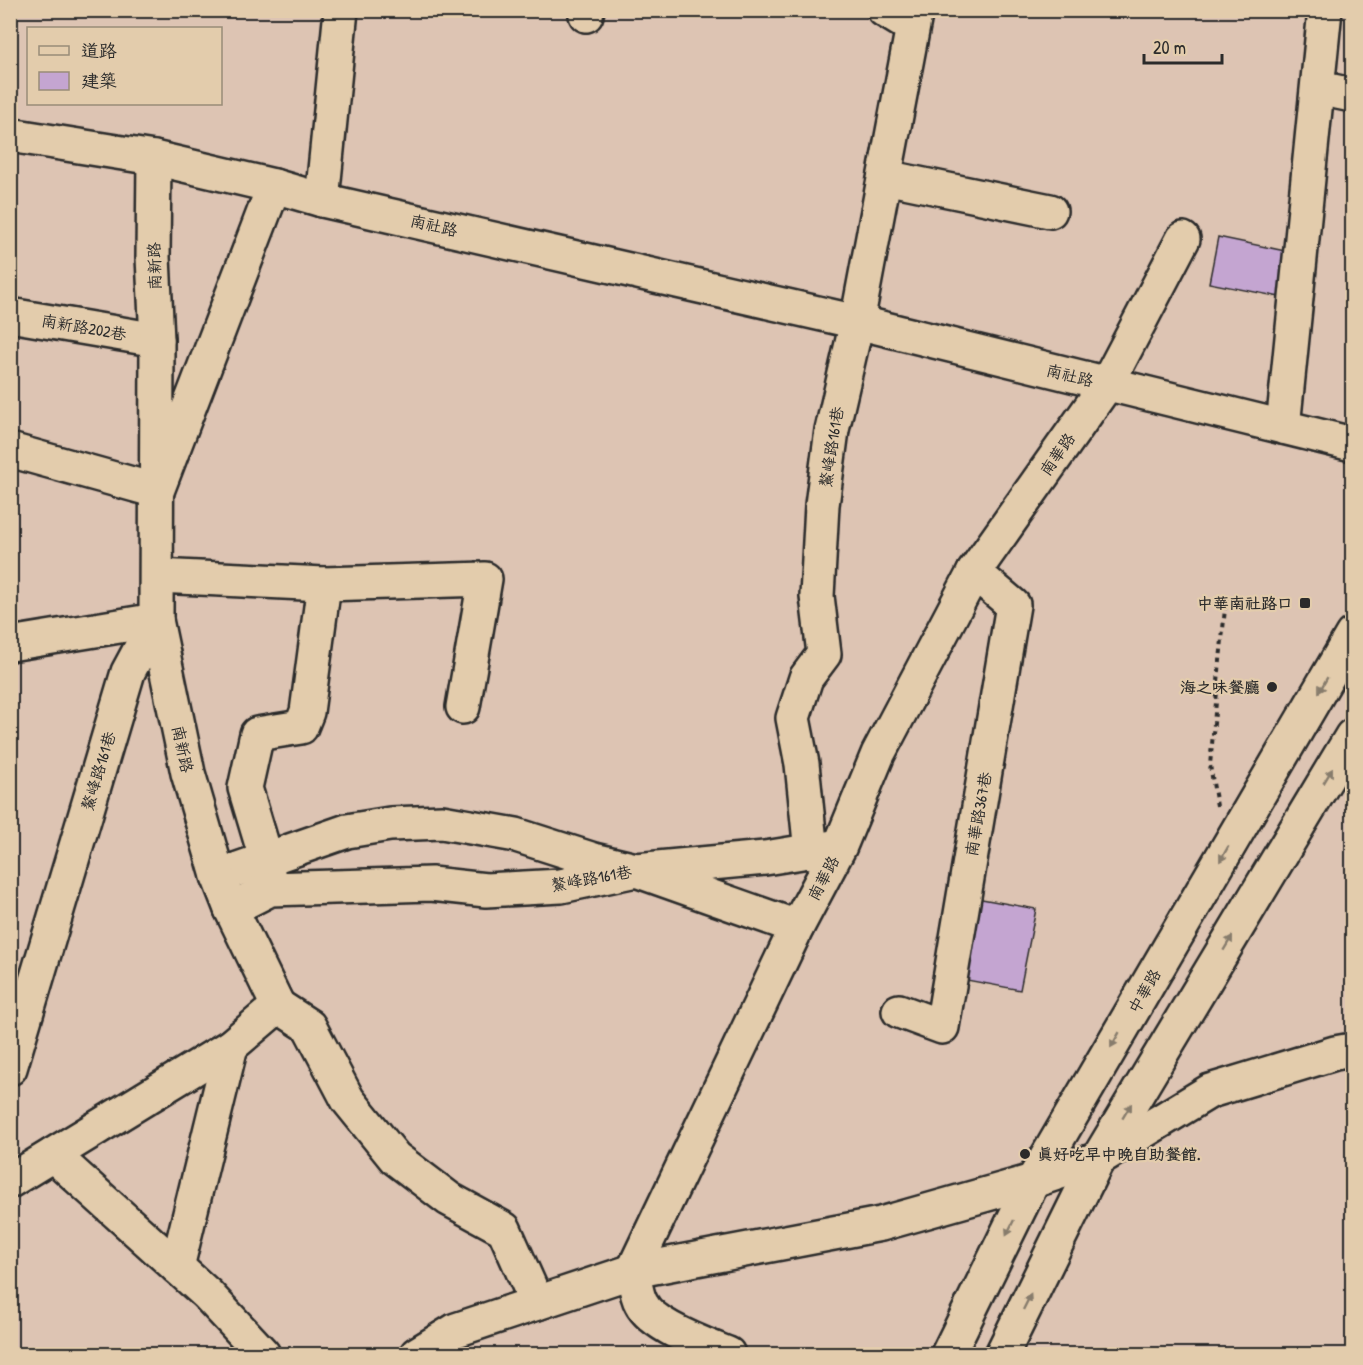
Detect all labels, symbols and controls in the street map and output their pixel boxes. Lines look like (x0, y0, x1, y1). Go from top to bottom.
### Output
legend (27, 27, 222, 105)
scale bar (1144, 27, 1222, 65)
text: 20 m (1153, 35, 1186, 60)
text: 道路 (81, 38, 117, 63)
text: 建築 (81, 68, 117, 93)
street label: 南社路 (408, 209, 460, 241)
street label: 南新路 (143, 242, 165, 290)
street label: 南新路202巷 (40, 309, 128, 345)
street label: 南社路 (1044, 359, 1096, 391)
street label: 鰲峰路161巷 (814, 405, 848, 489)
street label: 南華路 (1034, 428, 1080, 480)
place label: 中華南社路口 (1197, 592, 1293, 614)
marker: 中華南社路口 (1298, 596, 1312, 610)
place label: 海之味餐廳 (1180, 676, 1260, 698)
one-way arrow (1317, 677, 1328, 693)
marker: 海之味餐廳 (1265, 680, 1279, 694)
street label: 南新路 (167, 723, 199, 775)
street label: 鰲峰路161巷 (75, 729, 121, 813)
one-way arrow (1323, 768, 1334, 784)
street label: 南華路367巷 (960, 770, 996, 858)
one-way arrow (1219, 846, 1229, 863)
street label: 南華路 (802, 852, 844, 904)
street label: 鰲峰路161巷 (549, 860, 633, 896)
one-way arrow (1222, 935, 1233, 951)
street label: 中華路 (1122, 965, 1166, 1017)
one-way arrow (1110, 1032, 1120, 1049)
one-way arrow (1122, 1102, 1132, 1119)
place label: 真好吃早中晚自助餐館. (1037, 1143, 1200, 1165)
marker: 真好吃早中晚自助餐館. (1018, 1147, 1032, 1161)
one-way arrow (1005, 1220, 1014, 1237)
one-way arrow (1022, 1293, 1032, 1311)

